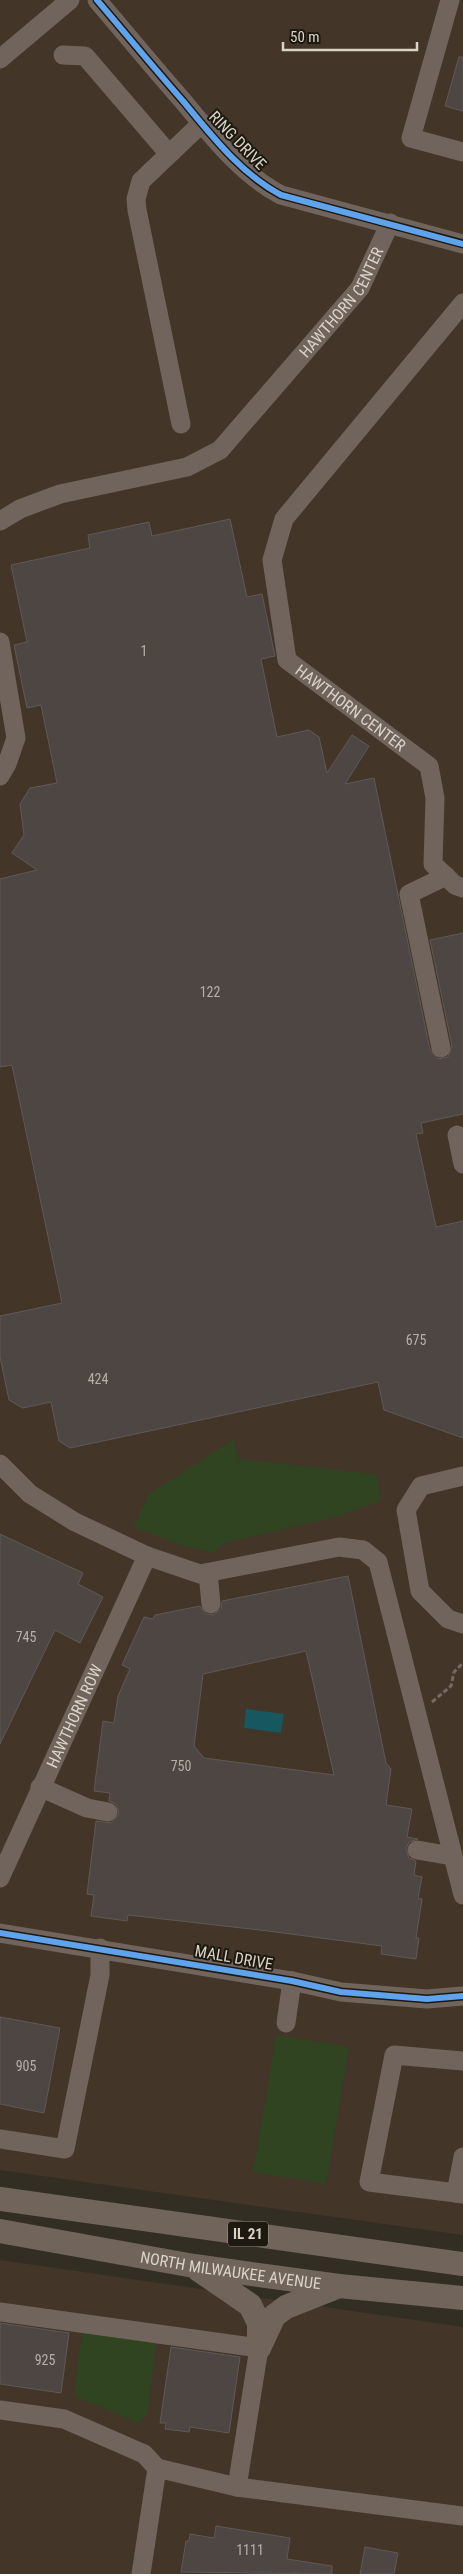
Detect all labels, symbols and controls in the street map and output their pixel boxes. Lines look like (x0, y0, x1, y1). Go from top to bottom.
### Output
scale bar (283, 20, 417, 52)
text: 50 m (290, 28, 320, 46)
street label: RING DRIVE (205, 107, 270, 174)
street label: HAWTHORN CENTER (295, 244, 388, 361)
house number: 1 (141, 643, 147, 659)
street label: HAWTHORN CENTER (292, 661, 410, 756)
house number: 122 (200, 984, 220, 1000)
house number: 675 (406, 1332, 426, 1348)
house number: 424 (88, 1371, 108, 1387)
house number: 745 (16, 1629, 36, 1645)
street label: HAWTHORN ROW (43, 1662, 106, 1771)
house number: 750 (171, 1758, 191, 1774)
street label: MALL DRIVE (193, 1941, 274, 1974)
house number: 905 (16, 2058, 36, 2074)
road number: IL 21 (228, 2222, 268, 2246)
street label: NORTH MILWAUKEE AVENUE (139, 2247, 322, 2293)
house number: 925 (35, 2352, 55, 2368)
house number: 1111 (236, 2542, 264, 2558)

